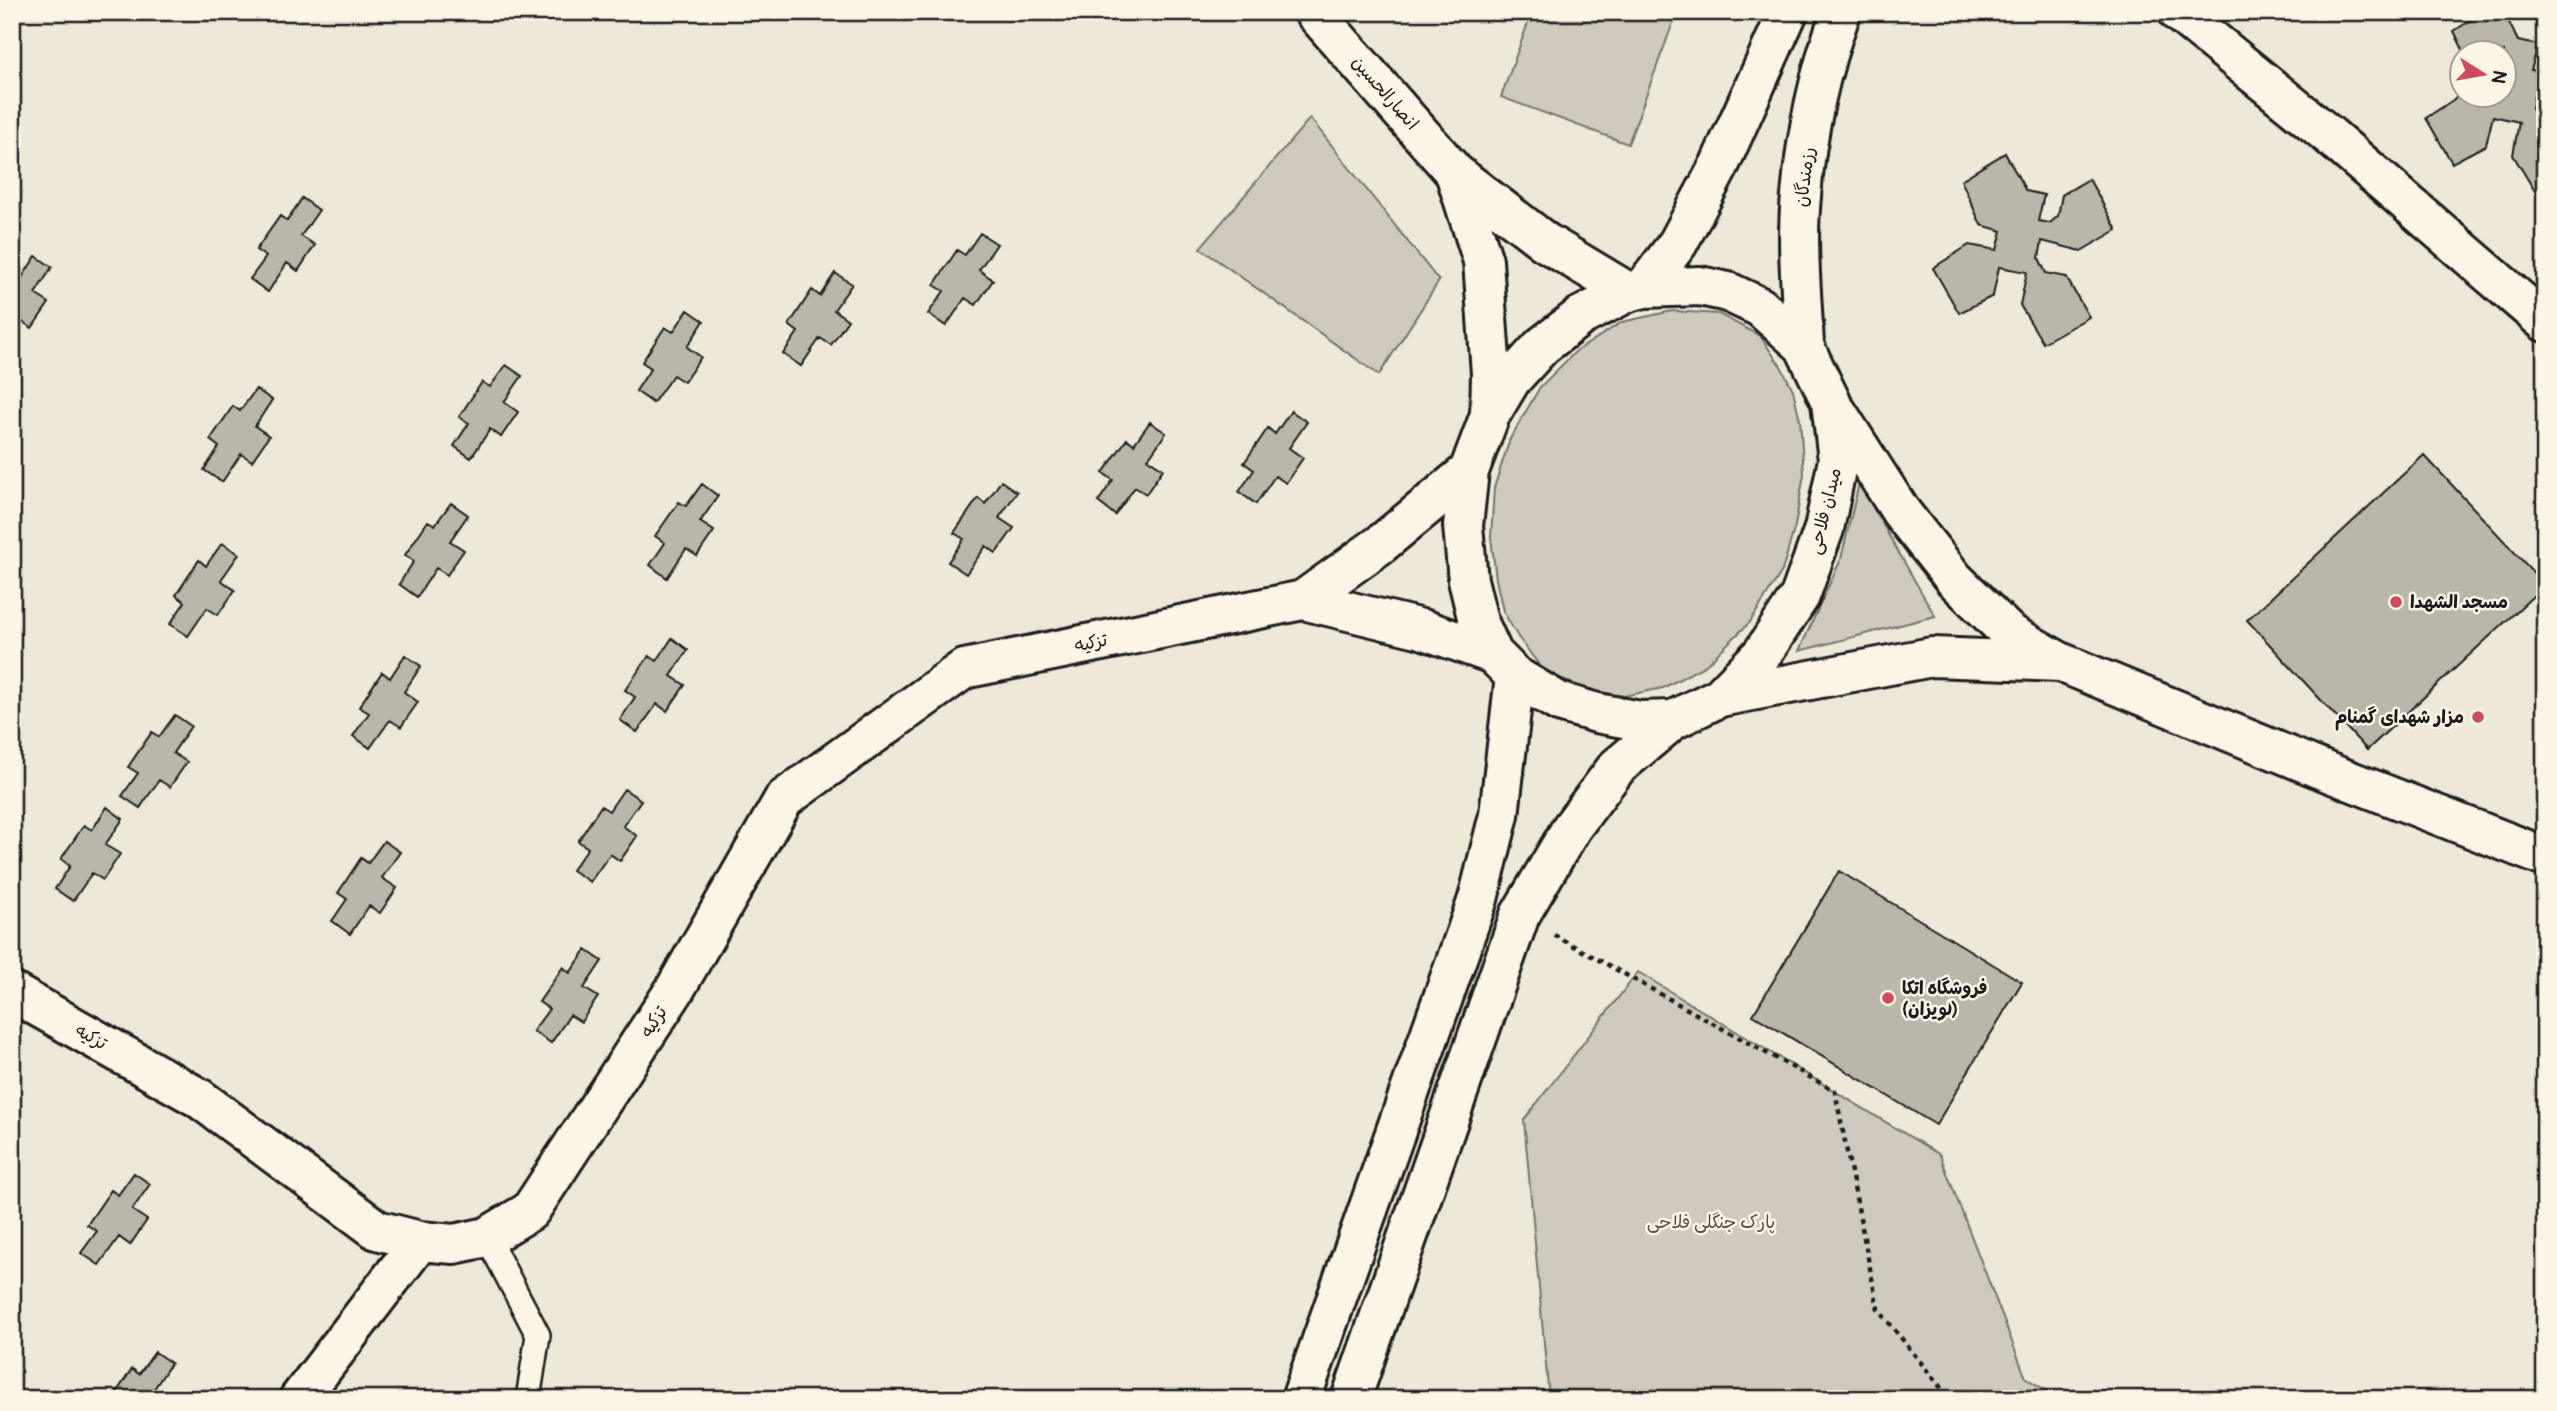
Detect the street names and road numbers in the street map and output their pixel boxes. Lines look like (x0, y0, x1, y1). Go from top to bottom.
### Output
street label: انصارالحسین (1346, 51, 1424, 135)
street label: رزمندگان (1790, 146, 1820, 208)
street label: میدان فلاحی (1803, 465, 1847, 557)
street label: تزکیه (1073, 628, 1110, 657)
street label: تزکیه (635, 1001, 673, 1042)
street label: تزکیه (71, 1019, 112, 1056)

